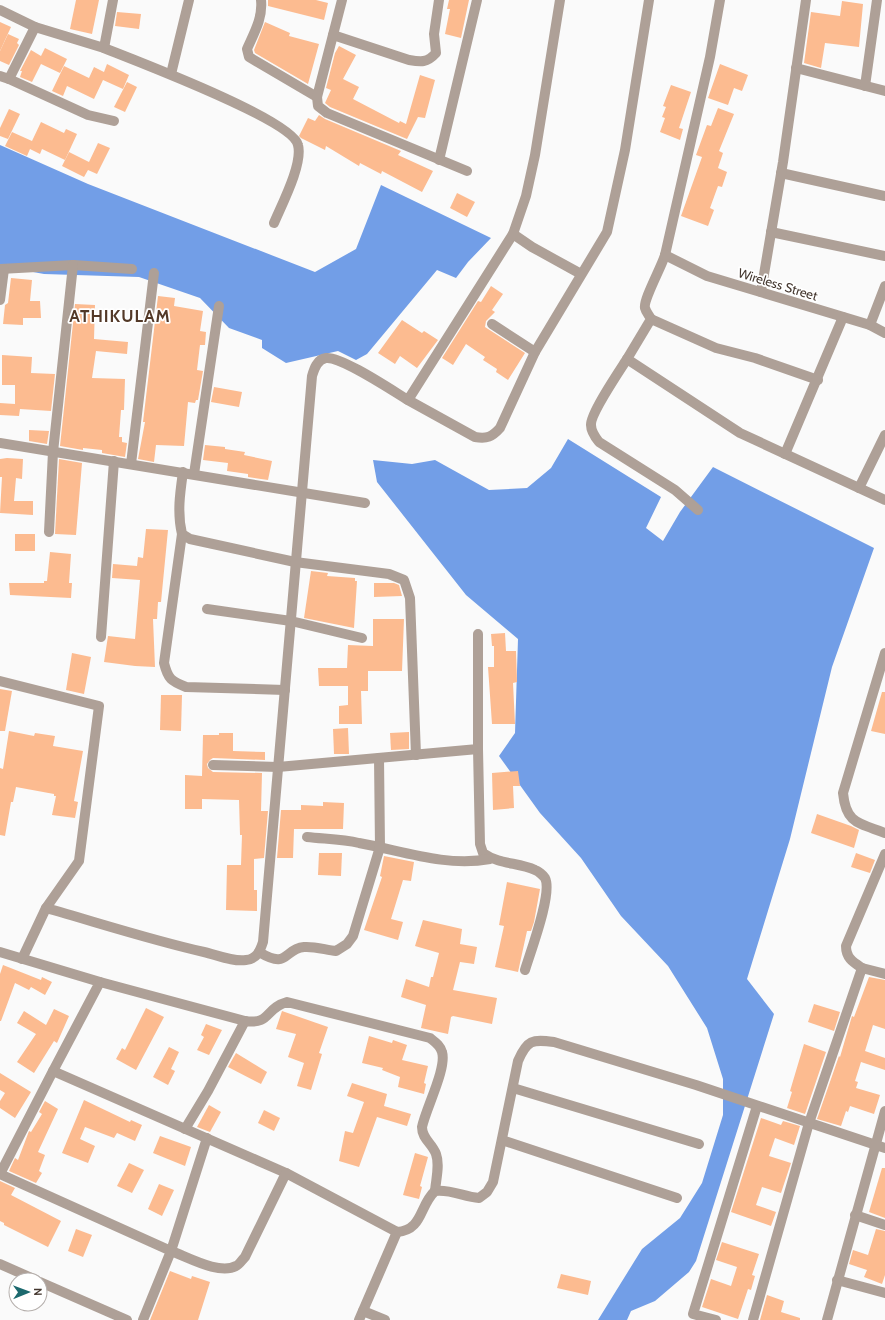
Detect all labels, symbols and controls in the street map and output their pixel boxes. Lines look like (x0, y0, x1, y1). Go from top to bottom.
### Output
street label: Wireless Street (736, 264, 820, 304)
district label: ATHIKULAM (69, 306, 171, 326)
north arrow (8, 1272, 48, 1312)
text: N (31, 1288, 45, 1296)

